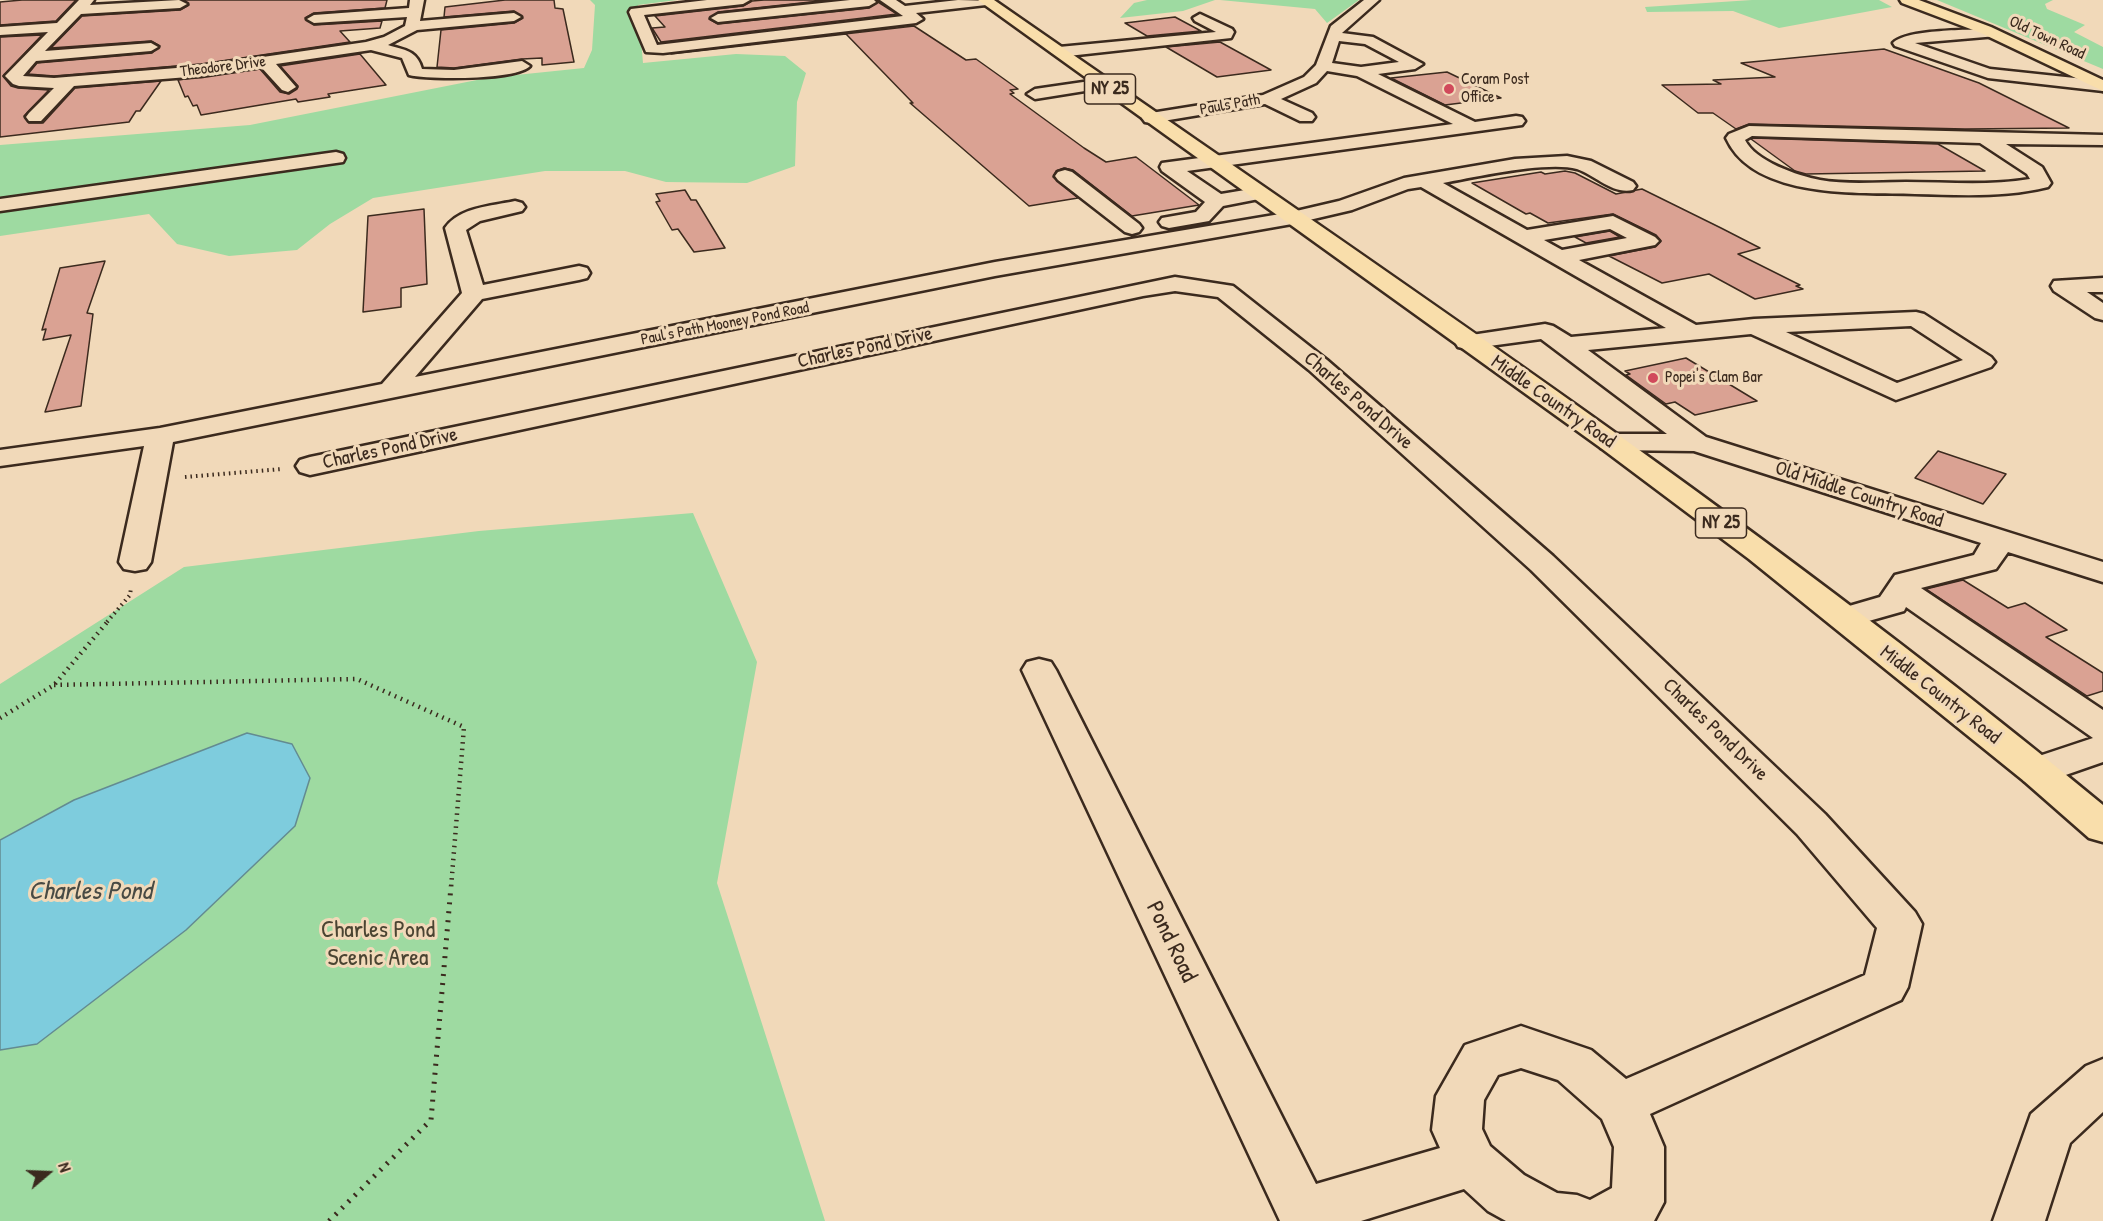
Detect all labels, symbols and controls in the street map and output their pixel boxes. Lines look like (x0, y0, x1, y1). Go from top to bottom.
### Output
street label: Old Town Road (2006, 12, 2088, 64)
street label: Theodore Drive (179, 52, 267, 82)
place label: Coram Post Office (1461, 70, 1529, 108)
road number: NY 25 (1084, 74, 1136, 104)
marker: Coram Post Office (1442, 82, 1456, 96)
street label: Pauls Path (1198, 90, 1262, 120)
street label: Paul's Path Mooney Pond Road (639, 298, 811, 350)
street label: Charles Pond Drive (795, 322, 935, 374)
street label: Charles Pond Drive (1298, 347, 1418, 455)
street label: Middle Country Road (1486, 350, 1620, 454)
place label: Popei's Clam Bar (1665, 368, 1763, 388)
marker: Popei's Clam Bar (1646, 371, 1660, 385)
street label: Charles Pond Drive (320, 423, 460, 475)
street label: Old Middle Country Road (1772, 457, 1946, 533)
road number: NY 25 (1696, 508, 1746, 538)
street label: Middle Country Road (1875, 640, 2005, 750)
street label: Charles Pond Drive (1657, 674, 1773, 786)
water label: Charles Pond (28, 876, 152, 908)
street label: Pond Road (1139, 897, 1203, 987)
park label: Charles Pond Scenic Area (321, 917, 435, 973)
north arrow (18, 1143, 78, 1203)
text: N (53, 1160, 77, 1175)

